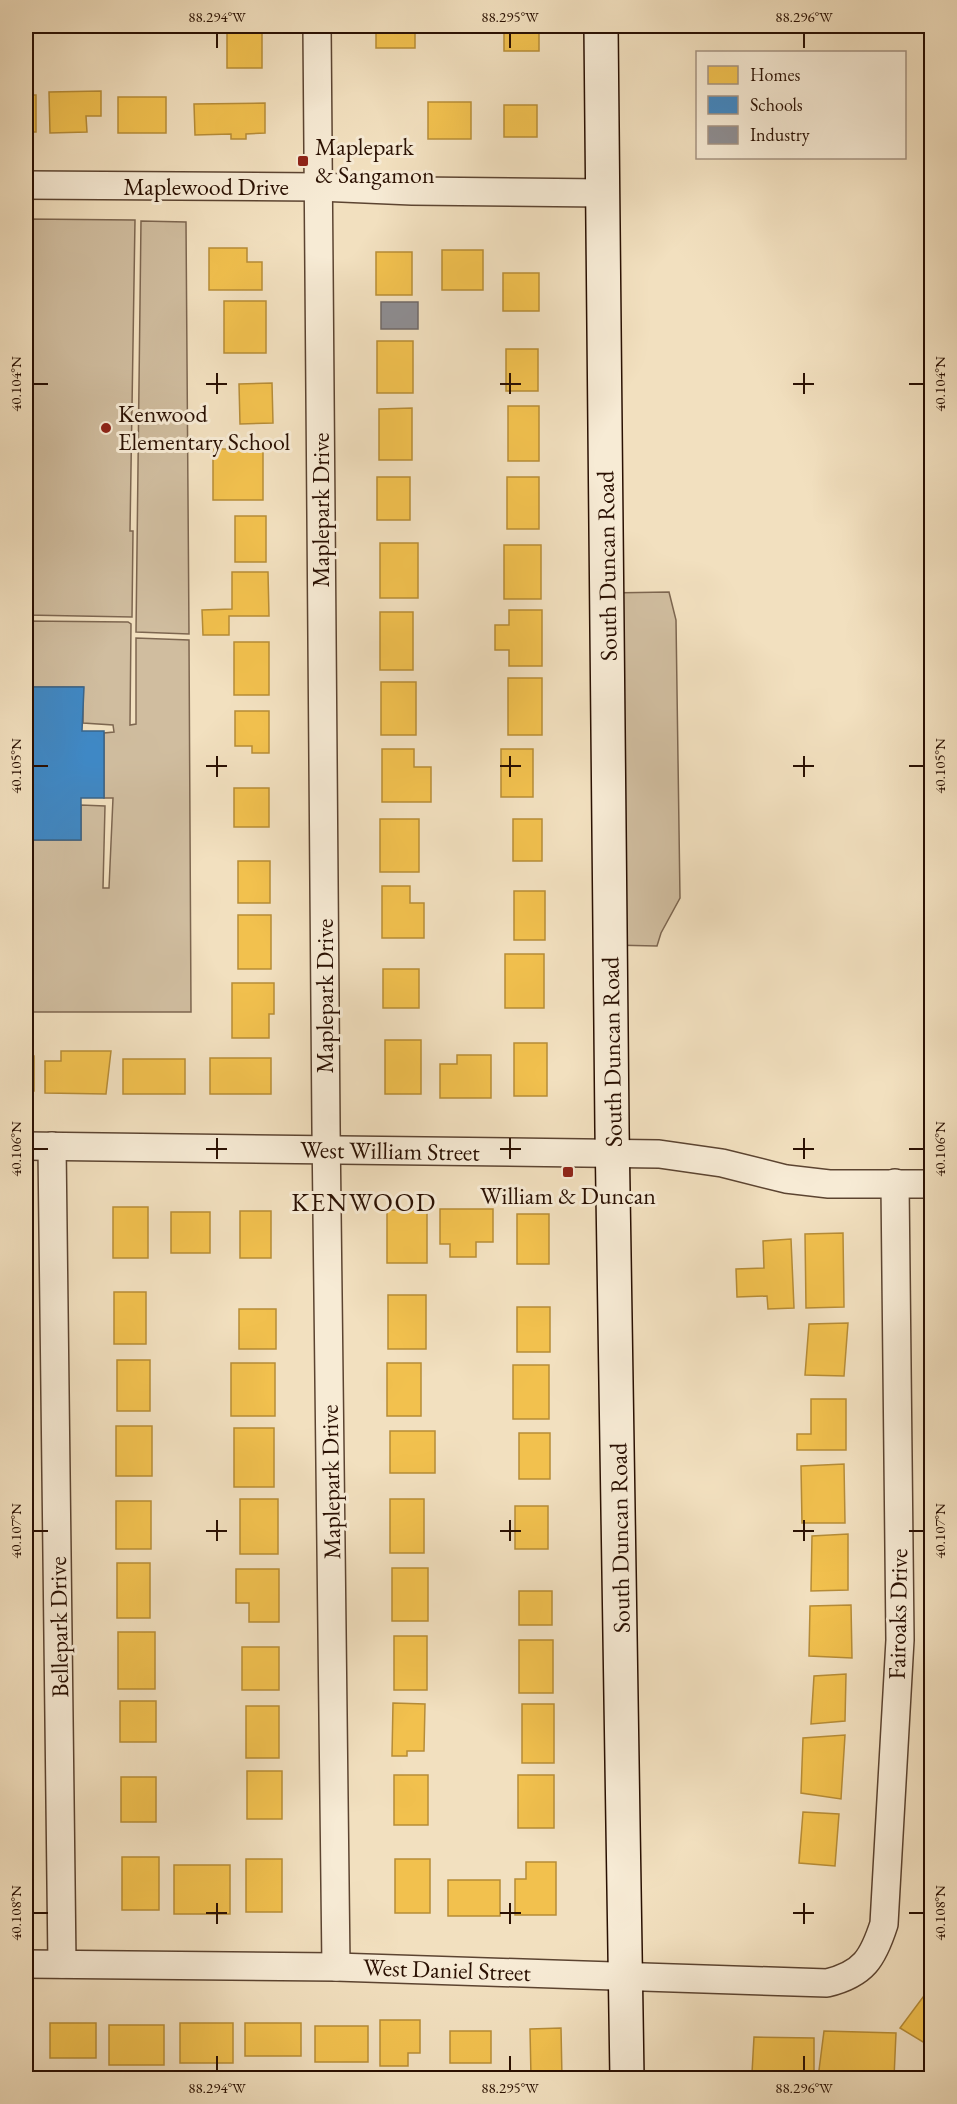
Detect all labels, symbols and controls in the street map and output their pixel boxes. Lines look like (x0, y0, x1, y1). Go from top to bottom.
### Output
text: 88.294°W (188, 7, 246, 26)
text: 88.295°W (481, 7, 539, 26)
text: 88.296°W (775, 7, 833, 26)
legend (696, 51, 906, 159)
text: Homes (750, 63, 801, 86)
text: Schools (750, 93, 803, 116)
text: Industry (750, 123, 810, 146)
place label: Maplepark & Sangamon (315, 131, 435, 190)
marker: Maplepark & Sangamon (296, 154, 310, 168)
street label: Maplewood Drive (123, 171, 289, 202)
text: 40.104°N (6, 356, 25, 412)
text: 40.104°N (930, 356, 949, 412)
place label: Kenwood Elementary School (118, 398, 290, 457)
marker: Kenwood Elementary School (99, 421, 113, 435)
street label: Maplepark Drive (305, 433, 336, 587)
street label: South Duncan Road (589, 470, 624, 662)
text: 40.105°N (6, 738, 25, 794)
text: 40.105°N (930, 738, 949, 794)
street label: Maplepark Drive (309, 919, 340, 1073)
street label: South Duncan Road (594, 956, 629, 1148)
text: 40.106°N (6, 1121, 25, 1177)
text: 40.106°N (930, 1121, 949, 1177)
street label: West William Street (300, 1133, 481, 1168)
marker: William & Duncan (561, 1165, 575, 1179)
place label: William & Duncan (480, 1180, 656, 1211)
district label: KENWOOD (291, 1185, 437, 1219)
street label: Maplepark Drive (314, 1404, 347, 1560)
street label: South Duncan Road (602, 1442, 637, 1634)
text: 40.107°N (6, 1503, 25, 1559)
text: 40.107°N (930, 1503, 949, 1559)
street label: Fairoaks Drive (881, 1548, 914, 1680)
street label: Bellepark Drive (42, 1556, 75, 1698)
text: 40.108°N (6, 1885, 25, 1941)
text: 40.108°N (930, 1885, 949, 1941)
street label: West Daniel Street (363, 1951, 532, 1988)
text: 88.294°W (188, 2078, 246, 2097)
text: 88.295°W (481, 2078, 539, 2097)
text: 88.296°W (775, 2078, 833, 2097)

